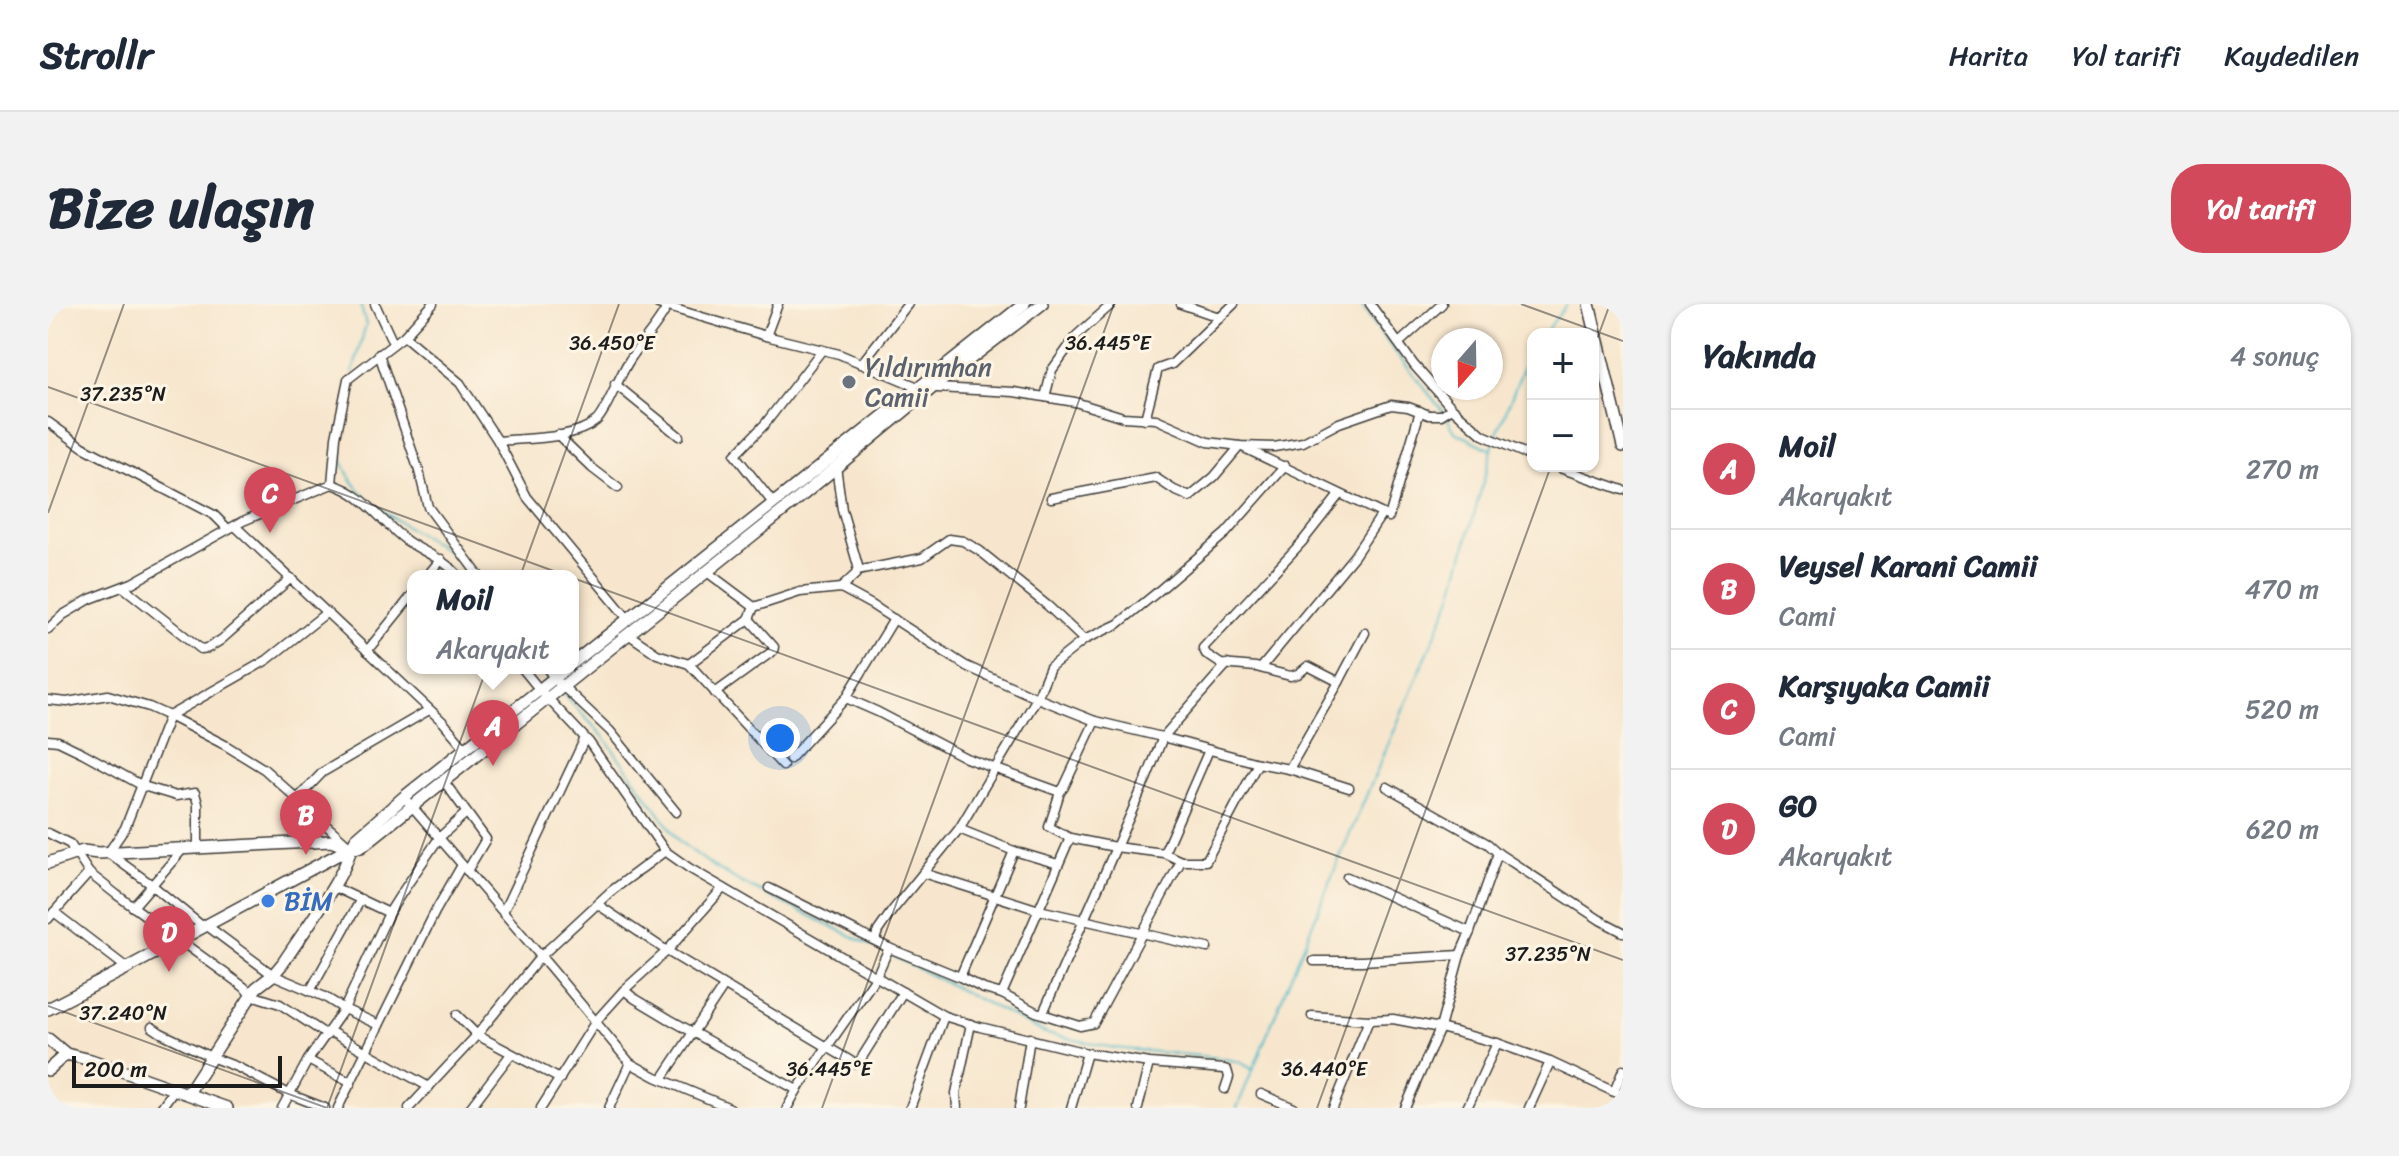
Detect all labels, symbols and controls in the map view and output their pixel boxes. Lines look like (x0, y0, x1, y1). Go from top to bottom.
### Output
text: Strollr (40, 22, 153, 89)
text: Harita (1949, 31, 2028, 80)
text: Yol tarifi (2072, 31, 2180, 80)
text: Kaydedilen (2224, 31, 2359, 80)
text: Bize ulaşın (48, 159, 314, 258)
button: Yol tarifi (2171, 164, 2351, 253)
text: 36.450°E (569, 326, 657, 361)
text: 36.445°E (1065, 326, 1153, 361)
text: Yakında (1703, 326, 1816, 386)
north arrow (1431, 328, 1503, 400)
map controls (1527, 328, 1599, 472)
button: + (1527, 328, 1599, 400)
text: 4 sonuç (2230, 333, 2319, 379)
place label: Yıldırımhan Camii (865, 344, 992, 420)
marker: Yıldırımhan Camii (840, 373, 858, 391)
text: 37.235°N (80, 377, 166, 412)
button: − (1527, 400, 1599, 472)
text: Moil (1779, 419, 1836, 473)
text: A (1720, 446, 1738, 492)
text: 270 m (2246, 446, 2319, 492)
pin: C (244, 467, 296, 533)
text: Akaryakıt (1779, 473, 1892, 519)
text: Veysel Karani Camii (1779, 539, 2037, 593)
text: B (1721, 566, 1737, 612)
text: 470 m (2245, 566, 2319, 612)
popup (407, 570, 579, 674)
text: Moil (436, 572, 493, 626)
text: Cami (1779, 593, 1835, 639)
text: Akaryakıt (436, 626, 550, 672)
text: Karşıyaka Camii (1779, 659, 1989, 713)
text: C (1721, 686, 1737, 732)
text: 520 m (2245, 686, 2319, 732)
pin: A (467, 700, 519, 766)
text: Cami (1779, 713, 1835, 759)
your location (760, 718, 800, 758)
text: GO (1779, 779, 1817, 833)
pin: B (280, 789, 332, 855)
text: D (1721, 806, 1737, 852)
text: 620 m (2246, 806, 2319, 852)
text: Akaryakıt (1779, 833, 1892, 879)
place label: BİM (284, 878, 333, 924)
marker: BİM (259, 892, 277, 910)
pin: D (143, 906, 195, 972)
text: 37.235°N (1505, 937, 1591, 972)
text: 37.240°N (79, 996, 167, 1031)
text: 200 m (84, 1050, 147, 1089)
scale bar (72, 1052, 282, 1088)
text: 36.445°E (786, 1052, 874, 1087)
text: 36.440°E (1281, 1052, 1369, 1087)

